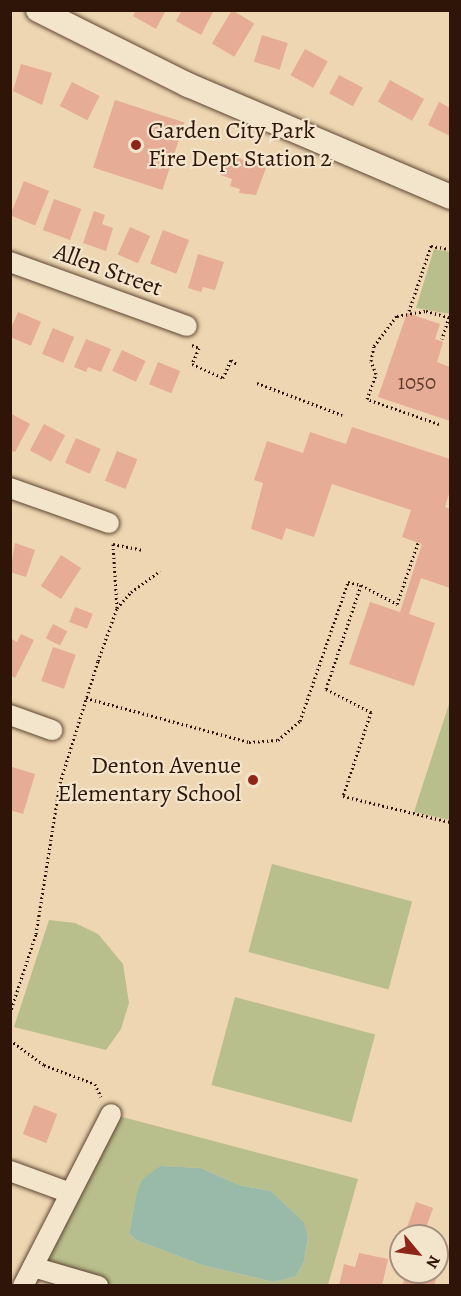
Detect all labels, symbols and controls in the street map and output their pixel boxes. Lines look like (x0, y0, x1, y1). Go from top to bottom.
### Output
place label: Garden City Park Fire Dept Station 2 (148, 117, 332, 173)
marker: Garden City Park Fire Dept Station 2 (129, 138, 143, 152)
street label: Allen Street (50, 237, 166, 303)
house number: 1050 (398, 369, 436, 395)
place label: Denton Avenue Elementary School (57, 752, 241, 808)
marker: Denton Avenue Elementary School (246, 773, 260, 787)
north arrow (389, 1224, 449, 1284)
text: N (421, 1251, 445, 1272)

